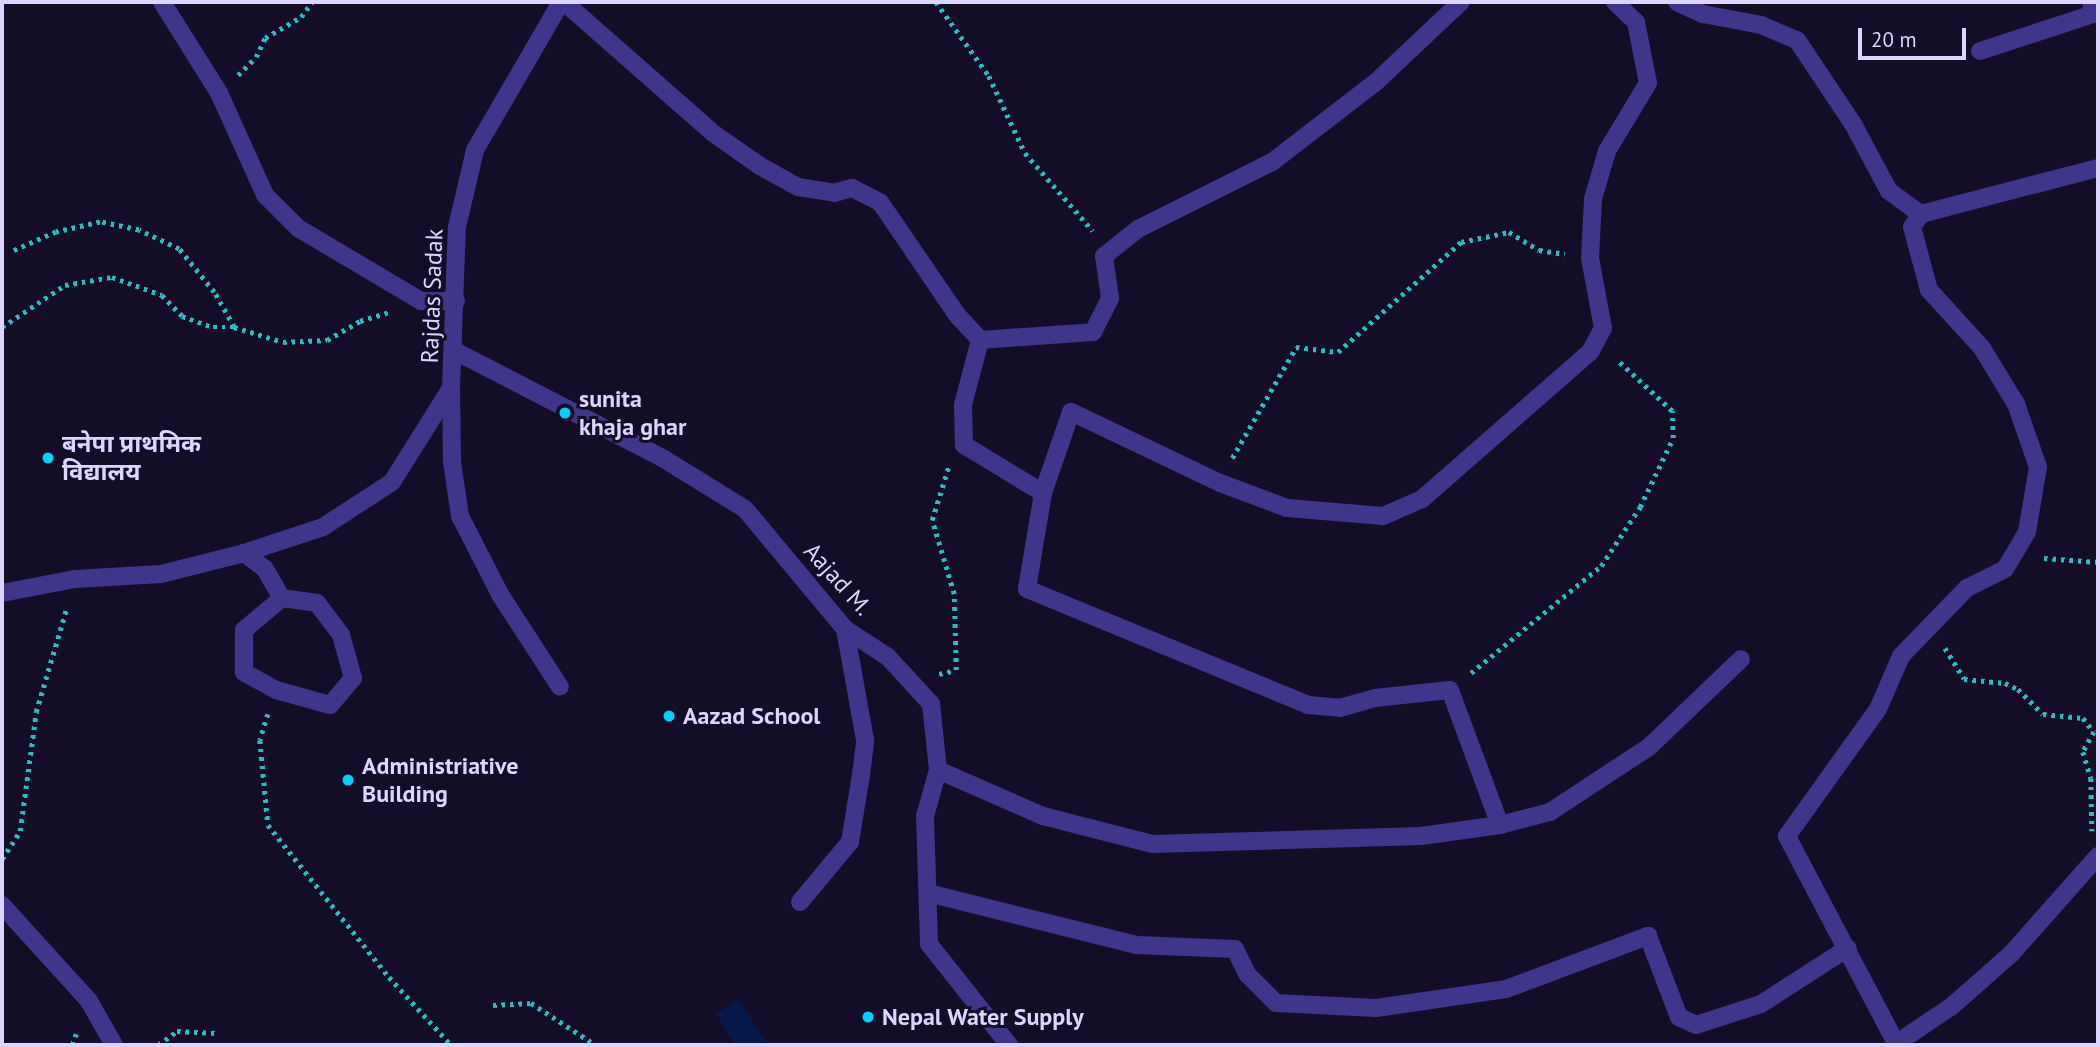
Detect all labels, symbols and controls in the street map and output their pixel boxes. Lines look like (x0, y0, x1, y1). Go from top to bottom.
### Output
scale bar (1862, 14, 1970, 58)
text: 20 m (1871, 26, 1917, 53)
street label: Rajdas Sadak (415, 228, 449, 364)
place label: sunita khaja ghar (579, 385, 686, 441)
marker: sunita khaja ghar (557, 405, 573, 421)
place label: बनेपा प्राथमिक विद्यालय (62, 430, 201, 486)
marker: बनेपा प्राथमिक विद्यालय (40, 450, 56, 466)
street label: Aajad M. (798, 537, 878, 621)
place label: Aazad School (683, 702, 820, 730)
marker: Aazad School (661, 708, 677, 724)
place label: Administriative Building (362, 752, 518, 808)
marker: Administriative Building (340, 772, 356, 788)
place label: Nepal Water Supply (882, 1003, 1084, 1031)
marker: Nepal Water Supply (860, 1009, 876, 1025)

